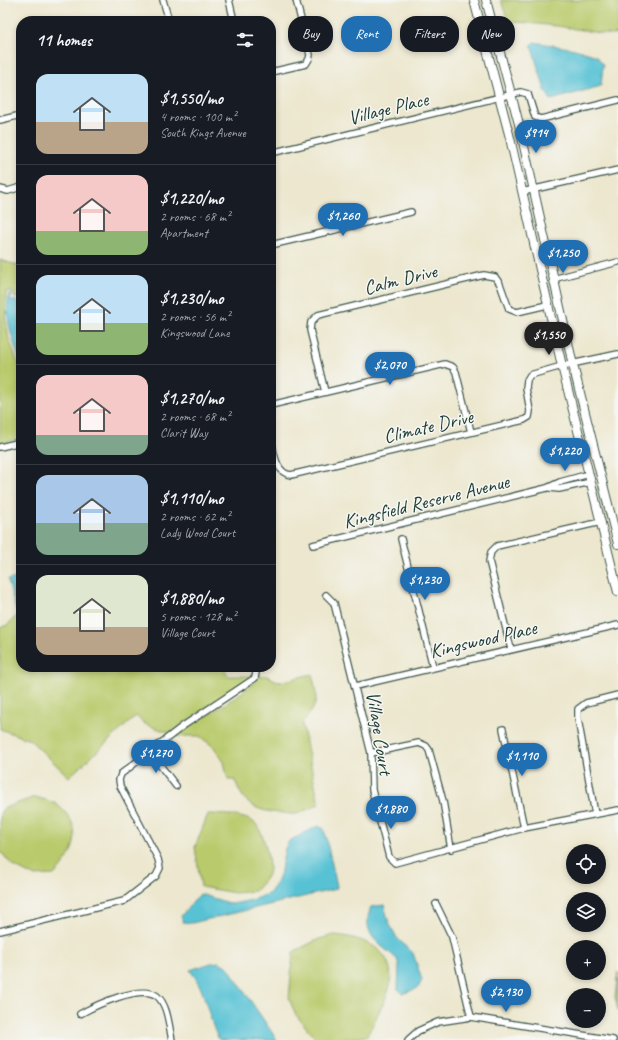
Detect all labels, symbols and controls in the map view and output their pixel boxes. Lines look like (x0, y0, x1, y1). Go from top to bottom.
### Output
chip: Buy (288, 16, 333, 52)
chip: Rent (341, 16, 392, 52)
chip: Filters (400, 16, 459, 52)
chip: New (467, 16, 515, 52)
icon: filters (234, 29, 256, 51)
text: 11 homes (36, 30, 92, 51)
street label: Village Place (345, 86, 432, 131)
text: $1,550/mo (160, 88, 223, 109)
icon: home (68, 90, 116, 138)
text: 4 rooms · 100 m² (160, 109, 236, 125)
pin: $914 (512, 120, 560, 154)
text: South Kings Avenue (160, 125, 246, 141)
text: $914 (524, 125, 548, 141)
text: $1,220/mo (160, 188, 223, 209)
icon: home (68, 191, 116, 239)
pin: $1,260 (310, 203, 376, 237)
text: $1,260 (327, 208, 359, 224)
text: 2 rooms · 68 m² (160, 209, 230, 225)
text: Apartment (160, 225, 208, 241)
pin: $1,250 (530, 240, 596, 274)
text: $1,250 (547, 245, 579, 261)
street label: Calm Drive (361, 258, 441, 301)
text: $1,230/mo (160, 288, 223, 309)
icon: home (68, 291, 116, 339)
text: 2 rooms · 56 m² (160, 309, 230, 325)
pin: $1,550 (516, 322, 582, 356)
text: Kingswood Lane (160, 325, 229, 341)
text: $1,550 (533, 327, 565, 343)
pin: $2,070 (357, 352, 423, 386)
text: $2,070 (374, 357, 406, 373)
text: $1,270/mo (160, 388, 223, 409)
icon: home (68, 391, 116, 439)
street label: Climate Drive (381, 404, 477, 449)
text: 2 rooms · 68 m² (160, 409, 230, 425)
text: Clarit Way (160, 425, 208, 441)
pin: $1,220 (532, 438, 598, 472)
text: $1,220 (549, 443, 581, 459)
street label: Kingsfield Reserve Avenue (341, 468, 513, 534)
text: $1,110/mo (160, 488, 223, 509)
icon: home (68, 491, 116, 539)
text: 2 rooms · 62 m² (160, 509, 230, 525)
text: Lady Wood Court (160, 525, 235, 541)
pin: $1,230 (392, 567, 458, 601)
text: $1,230 (409, 572, 441, 588)
text: $1,880/mo (160, 588, 223, 609)
icon: home (68, 591, 116, 639)
text: 5 rooms · 128 m² (160, 609, 236, 625)
street label: Kingswood Place (427, 615, 540, 664)
text: Village Court (160, 625, 215, 641)
street label: Village Court (361, 689, 399, 779)
pin: $1,270 (123, 740, 189, 774)
pin: $1,110 (489, 743, 555, 777)
text: $1,270 (140, 745, 172, 761)
text: $1,110 (506, 748, 538, 764)
pin: $1,880 (358, 796, 424, 830)
text: $1,880 (375, 801, 407, 817)
map controls (566, 844, 606, 1028)
button: locate (566, 844, 606, 884)
button: layers (566, 892, 606, 932)
button: + (566, 940, 606, 980)
pin: $2,130 (473, 979, 539, 1013)
text: $2,130 (490, 984, 522, 1000)
button: − (566, 988, 606, 1028)

